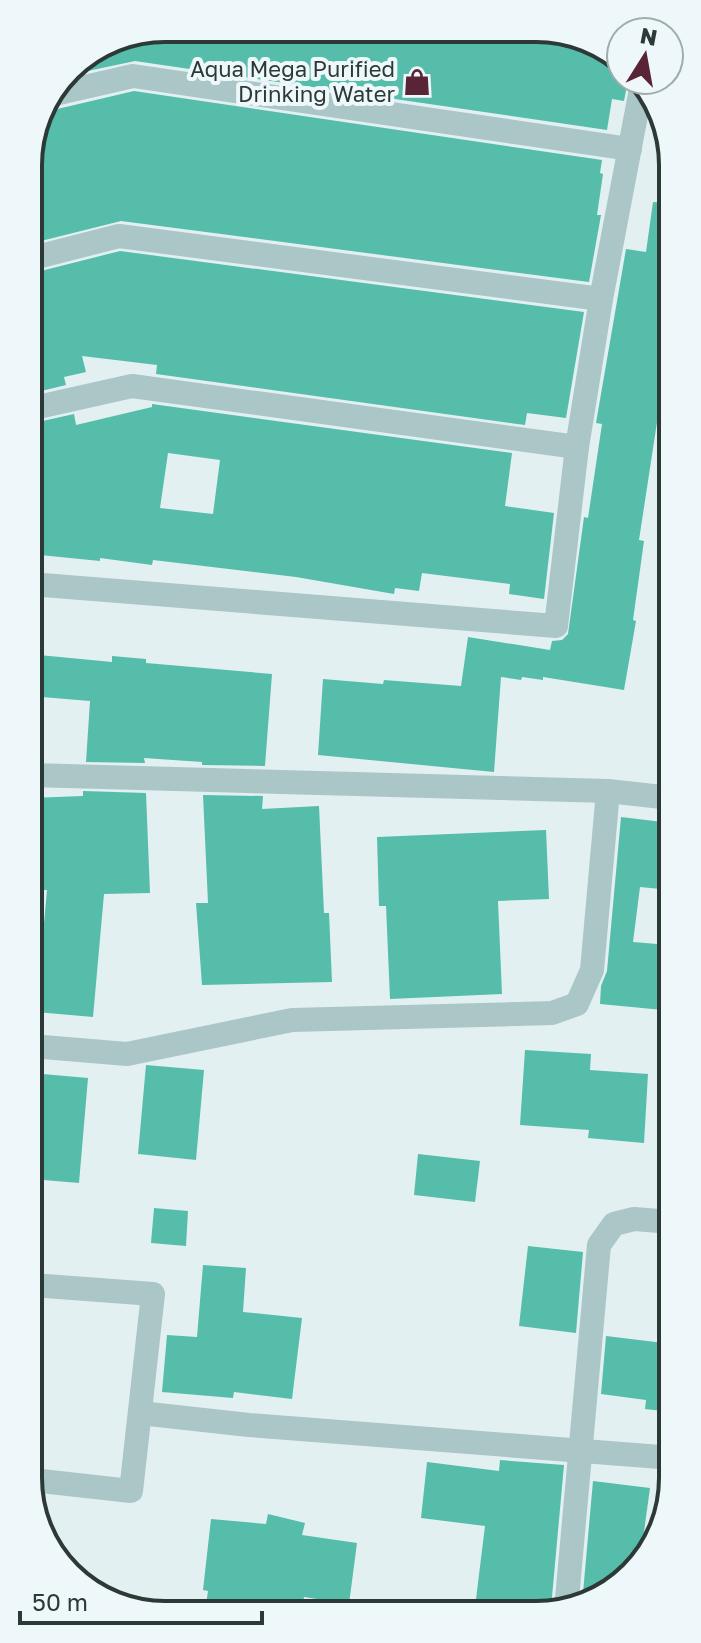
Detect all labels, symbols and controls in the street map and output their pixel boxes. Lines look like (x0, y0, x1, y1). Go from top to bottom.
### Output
north arrow (605, 16, 685, 96)
text: N (638, 21, 660, 51)
place label: Aqua Mega Purified Drinking Water (190, 55, 395, 107)
shop icon: Aqua Mega Purified Drinking Water (402, 67, 432, 97)
scale bar (20, 1575, 262, 1625)
text: 50 m (32, 1587, 88, 1616)

